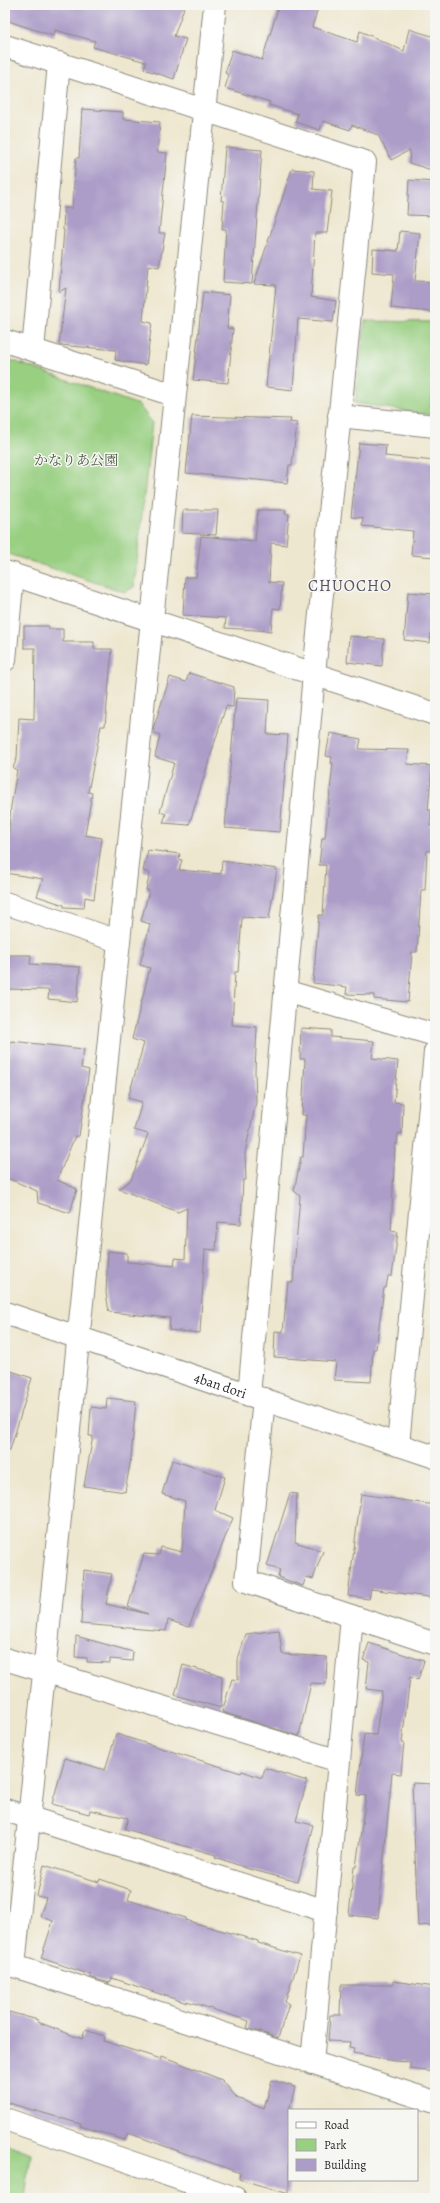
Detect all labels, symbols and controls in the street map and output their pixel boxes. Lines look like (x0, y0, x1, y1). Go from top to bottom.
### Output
park label: かなりあ公園 (34, 451, 118, 470)
district label: CHUOCHO (308, 575, 392, 597)
street label: 4ban dori (191, 1367, 249, 1403)
legend (288, 2109, 418, 2181)
text: Road (324, 2117, 350, 2133)
text: Park (324, 2137, 347, 2153)
text: Building (324, 2157, 366, 2173)

